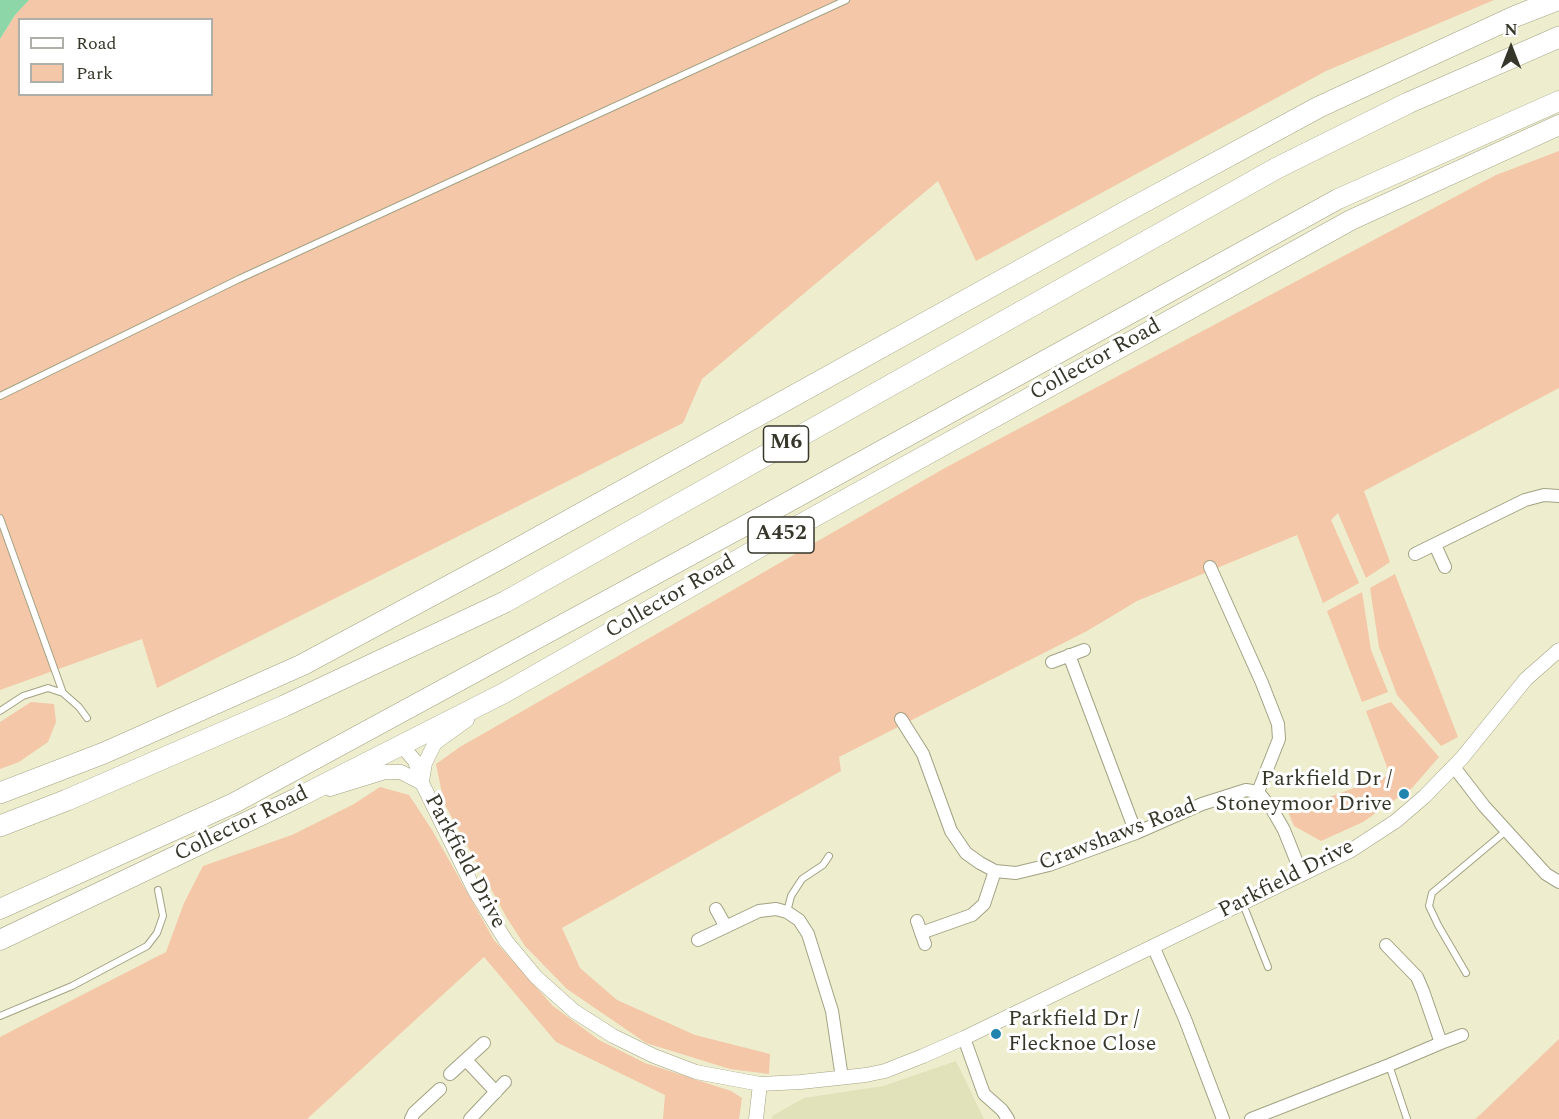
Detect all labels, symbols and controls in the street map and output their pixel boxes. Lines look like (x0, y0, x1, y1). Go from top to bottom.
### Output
legend (18, 18, 213, 96)
north arrow (1481, 18, 1541, 78)
text: N (1504, 18, 1518, 42)
text: Road (76, 30, 117, 57)
text: Park (76, 60, 113, 87)
street label: Collector Road (1026, 314, 1166, 408)
road number: M6 (764, 426, 808, 462)
road number: A452 (748, 517, 814, 553)
street label: Collector Road (601, 550, 741, 646)
place label: Parkfield Dr / Stoneymoor Drive (1216, 768, 1392, 819)
street label: Collector Road (171, 781, 313, 869)
marker: Parkfield Dr / Stoneymoor Drive (1397, 787, 1411, 801)
street label: Parkfield Drive (418, 790, 510, 934)
street label: Crawshaws Road (1036, 794, 1200, 878)
street label: Parkfield Drive (1215, 835, 1359, 925)
place label: Parkfield Dr / Flecknoe Close (1008, 1008, 1156, 1060)
marker: Parkfield Dr / Flecknoe Close (989, 1027, 1003, 1041)

